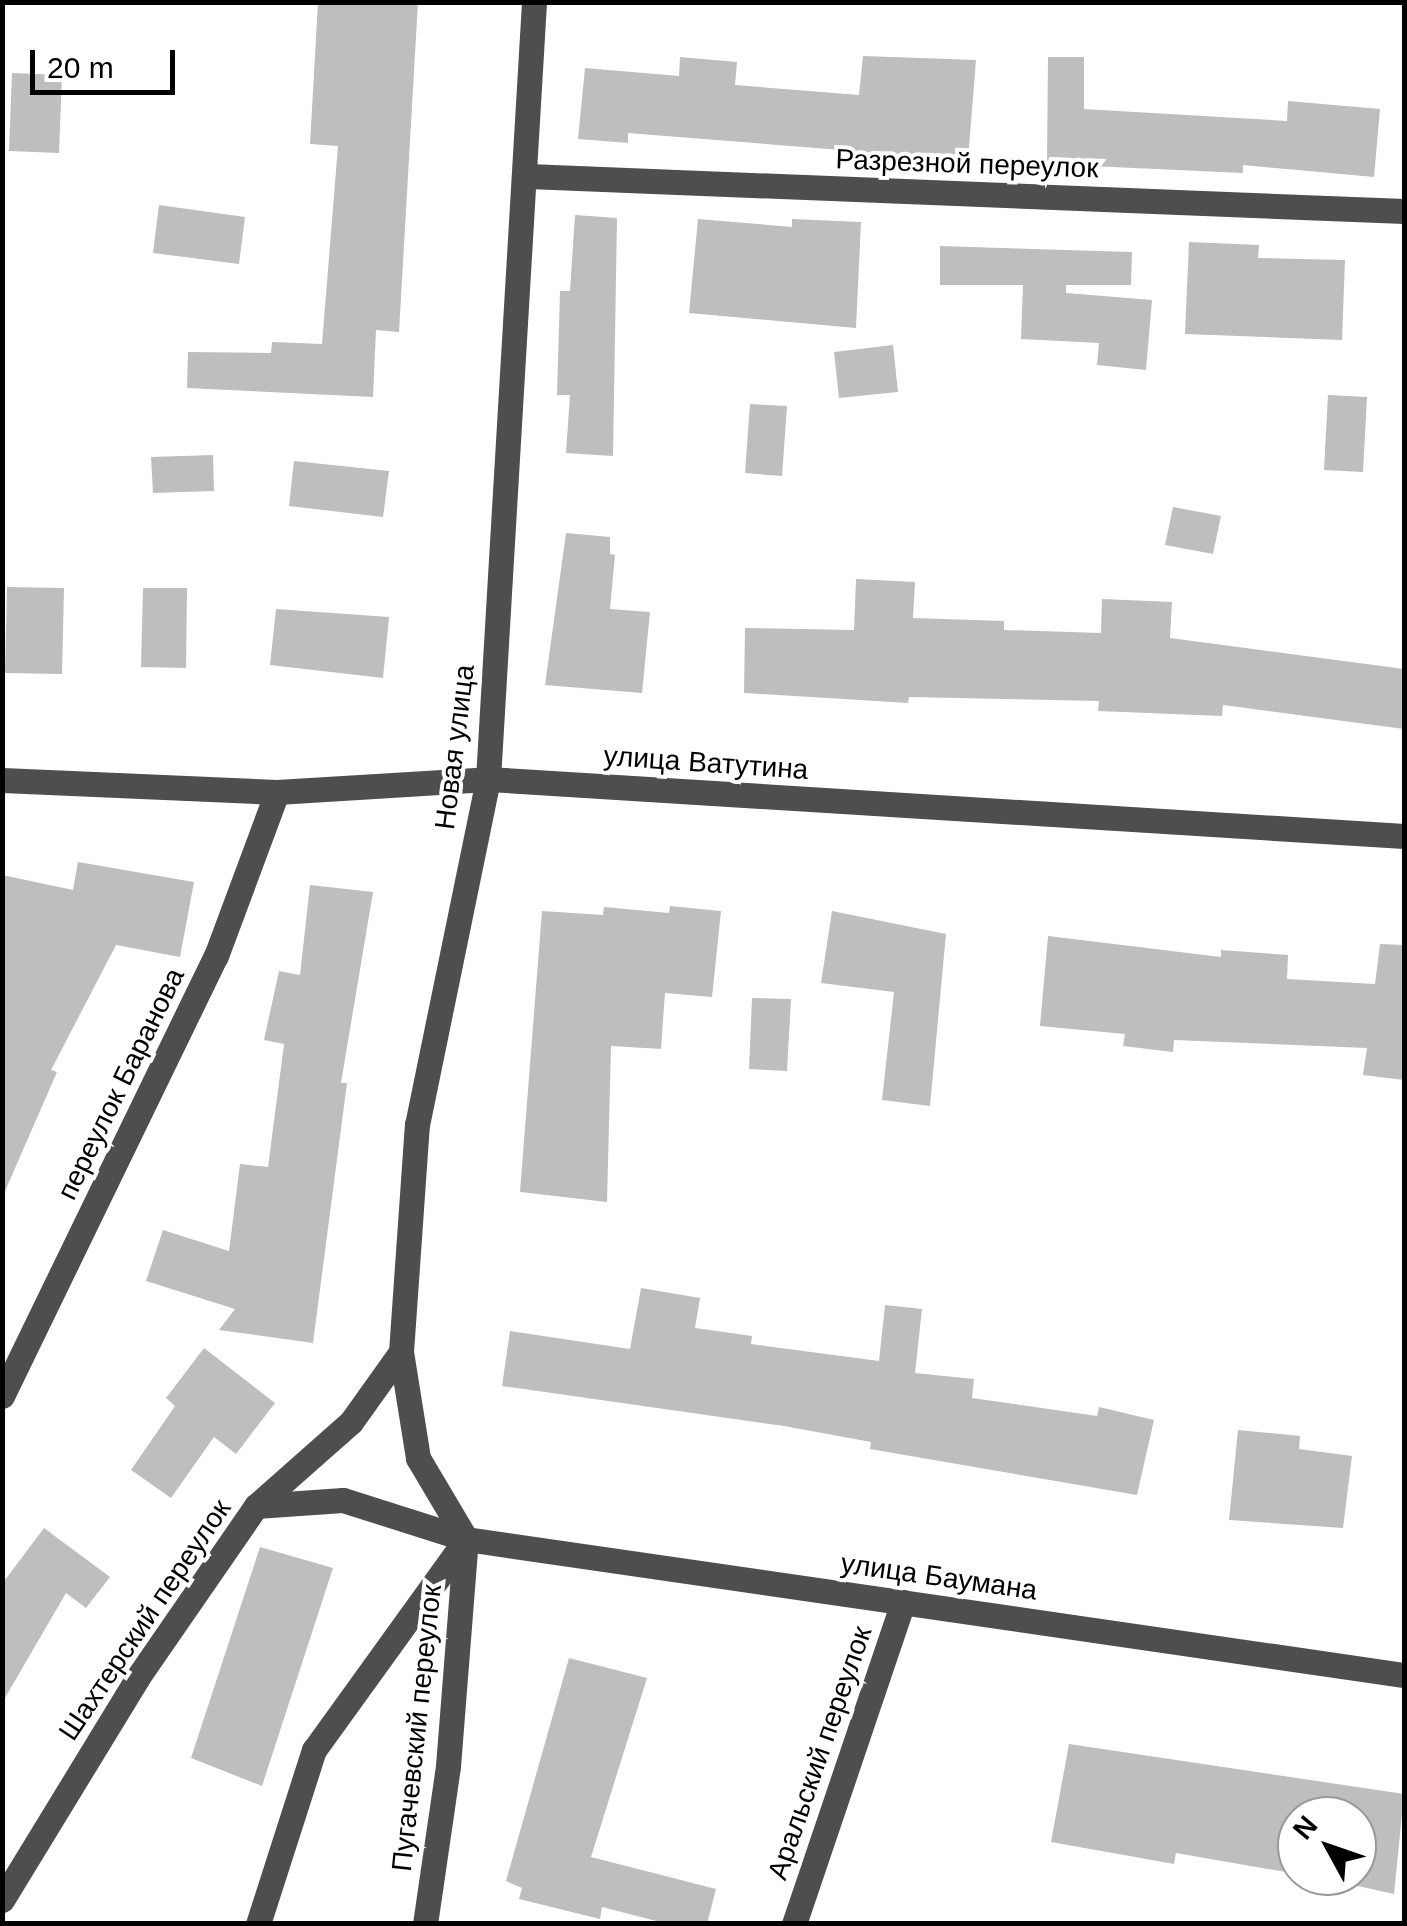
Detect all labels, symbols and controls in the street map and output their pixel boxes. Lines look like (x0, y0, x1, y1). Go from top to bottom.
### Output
scale bar (35, 30, 180, 92)
text: 20 m (47, 51, 114, 84)
street label: Разрезной переулок (835, 143, 1099, 185)
street label: Новая улица (428, 663, 482, 831)
street label: улица Ватутина (603, 739, 809, 787)
street label: переулок Баранова (50, 963, 192, 1205)
street label: Шахтерский переулок (52, 1493, 238, 1747)
street label: улица Баумана (839, 1547, 1039, 1607)
street label: Пугачевский переулок (385, 1583, 449, 1873)
street label: Аральский переулок (761, 1622, 879, 1884)
north arrow (1277, 1796, 1377, 1896)
text: N (1287, 1810, 1324, 1845)

